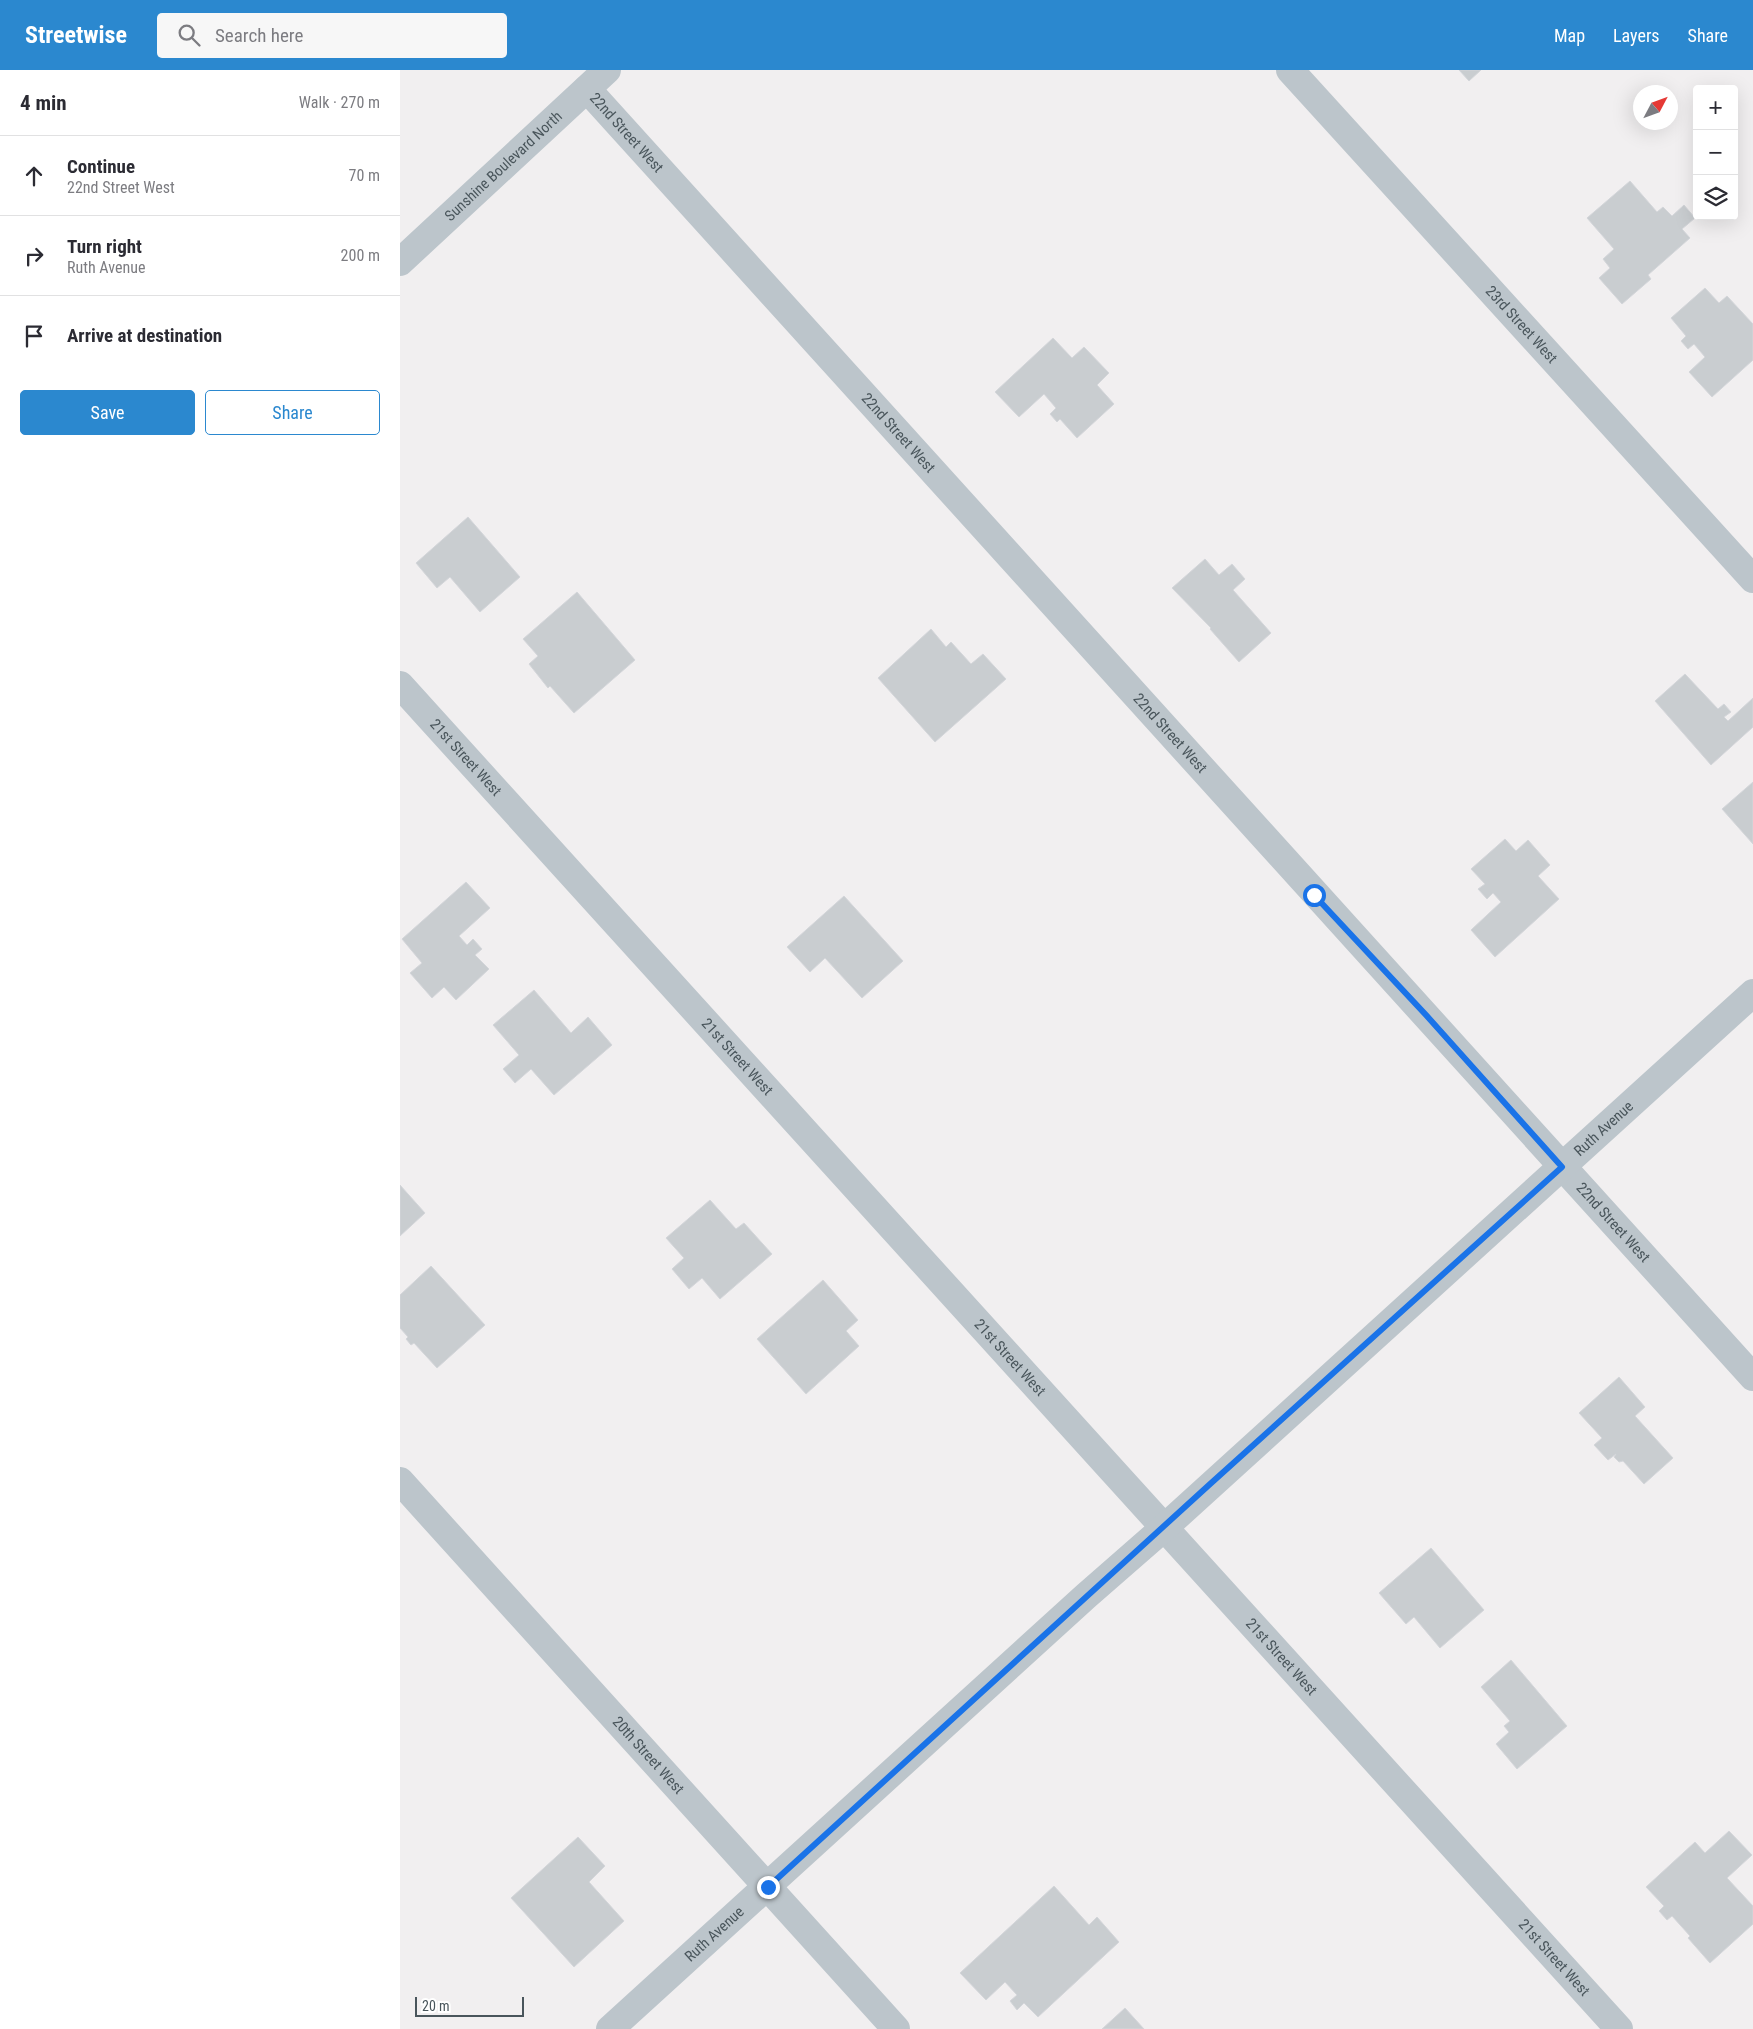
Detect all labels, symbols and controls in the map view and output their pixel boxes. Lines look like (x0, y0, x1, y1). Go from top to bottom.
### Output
search box (157, 13, 507, 58)
text: Streetwise (25, 21, 127, 49)
icon: search (175, 21, 203, 49)
text: Search here (215, 24, 303, 47)
text: Map (1554, 25, 1585, 46)
text: Layers (1613, 25, 1660, 46)
text: Share (1688, 25, 1728, 46)
north arrow (1633, 85, 1678, 130)
map controls (1693, 85, 1738, 220)
button: + (1693, 85, 1738, 130)
street label: 22nd Street West (586, 89, 667, 176)
text: 4 min (20, 91, 67, 115)
text: Walk · 270 m (299, 93, 380, 112)
street label: Sunshine Boulevard North (441, 107, 566, 225)
button: − (1693, 130, 1738, 175)
text: Continue (67, 155, 135, 178)
icon: ahead (20, 162, 48, 190)
text: 70 m (348, 166, 380, 185)
button: layers (1693, 175, 1738, 220)
text: 22nd Street West (67, 178, 175, 197)
text: Turn right (67, 235, 142, 258)
icon: right (20, 242, 48, 270)
text: 200 m (341, 246, 380, 265)
text: Ruth Avenue (67, 258, 145, 277)
street label: 23rd Street West (1482, 282, 1561, 367)
icon: arrive (20, 322, 48, 350)
text: Arrive at destination (67, 324, 222, 347)
street label: 22nd Street West (858, 389, 939, 477)
button: Save (20, 390, 195, 435)
button: Share (205, 390, 380, 435)
street label: 22nd Street West (1130, 690, 1211, 777)
street label: 21st Street West (426, 715, 505, 800)
route start (1303, 884, 1326, 907)
street label: 21st Street West (698, 1015, 777, 1099)
street label: Ruth Avenue (1570, 1097, 1637, 1160)
street label: 22nd Street West (1573, 1179, 1654, 1266)
street label: 21st Street West (971, 1315, 1050, 1400)
street label: 21st Street West (1242, 1615, 1321, 1699)
street label: 20th Street West (609, 1713, 688, 1798)
route end (757, 1876, 780, 1899)
street label: Ruth Avenue (681, 1903, 748, 1966)
street label: 21st Street West (1515, 1915, 1594, 2000)
scale bar (415, 1994, 524, 2017)
text: 20 m (422, 1998, 450, 2014)

